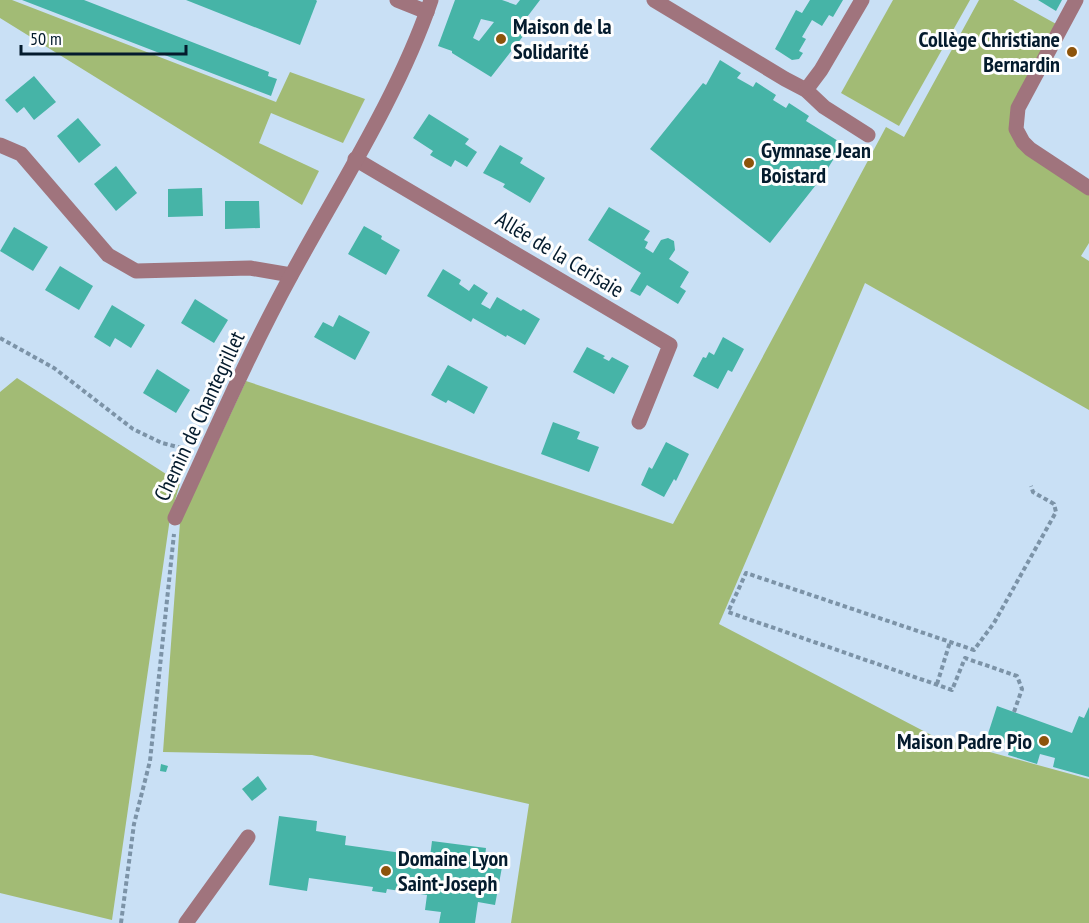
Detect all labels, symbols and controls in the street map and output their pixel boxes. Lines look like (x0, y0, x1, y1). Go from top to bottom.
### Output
place label: Maison de la Solidarité (513, 12, 612, 65)
scale bar (21, 18, 186, 56)
place label: Collège Christiane Bernardin (919, 25, 1060, 78)
text: 50 m (30, 27, 62, 50)
marker: Maison de la Solidarité (494, 32, 508, 46)
marker: Collège Christiane Bernardin (1065, 45, 1079, 59)
place label: Gymnase Jean Boistard (761, 136, 871, 189)
marker: Gymnase Jean Boistard (742, 156, 756, 170)
street label: Allée de la Cerisaie (491, 205, 629, 303)
street label: Chemin de Chantegrillet (147, 327, 251, 505)
place label: Maison Padre Pio (897, 727, 1032, 755)
marker: Maison Padre Pio (1037, 734, 1051, 748)
place label: Domaine Lyon Saint-Joseph (398, 844, 508, 897)
marker: Domaine Lyon Saint-Joseph (379, 864, 393, 878)

